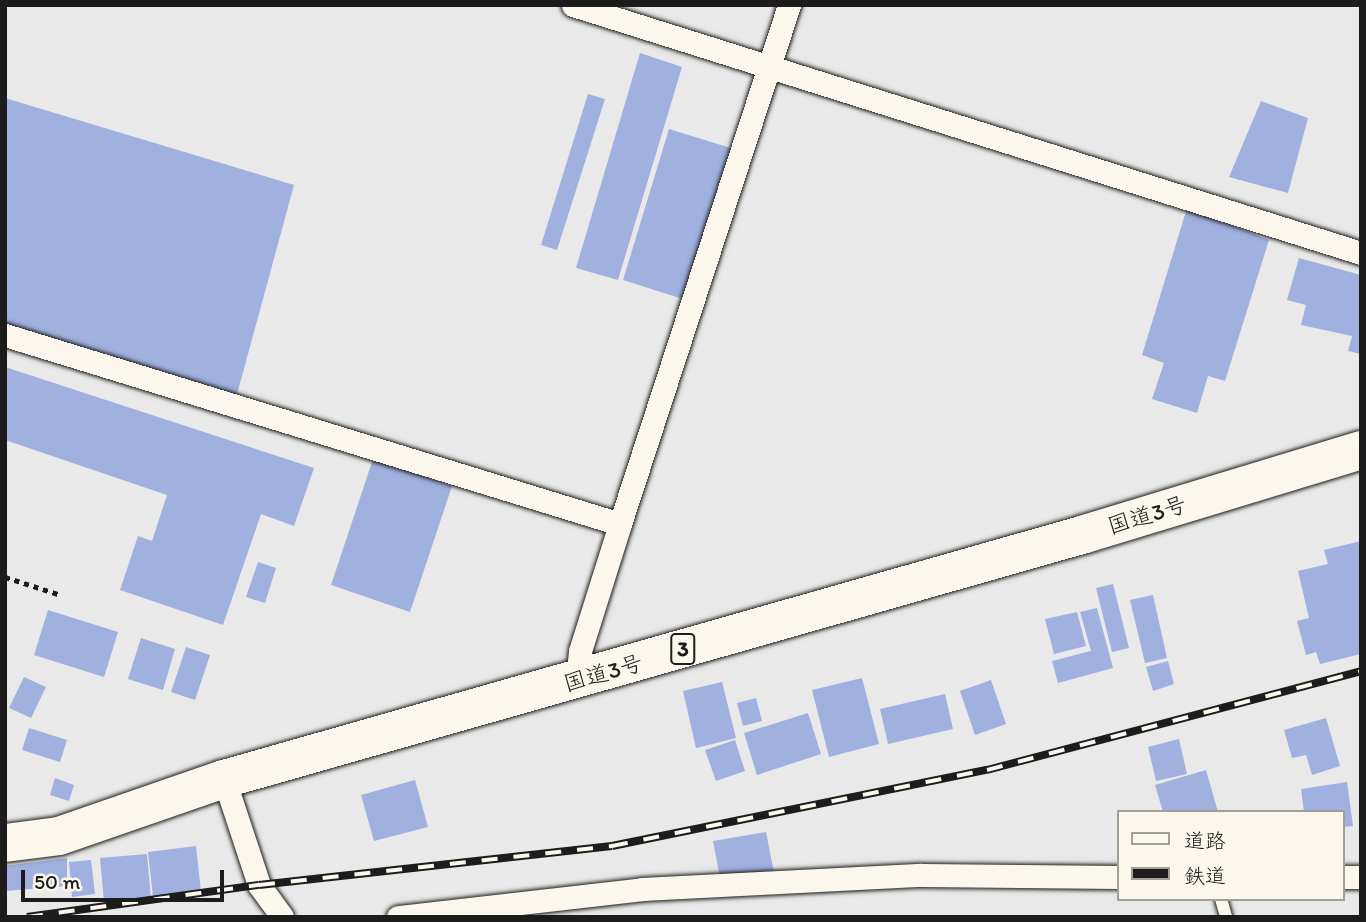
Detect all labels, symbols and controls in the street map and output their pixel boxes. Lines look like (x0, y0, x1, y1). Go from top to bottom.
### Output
street label: 国道3号 (1104, 490, 1190, 540)
road number: 3 (669, 632, 697, 666)
street label: 国道3号 (560, 648, 646, 698)
legend (1118, 810, 1345, 901)
text: 道路 (1184, 828, 1226, 853)
scale bar (24, 856, 228, 900)
text: 鉄道 (1184, 863, 1226, 888)
text: 50 m (34, 869, 80, 894)

